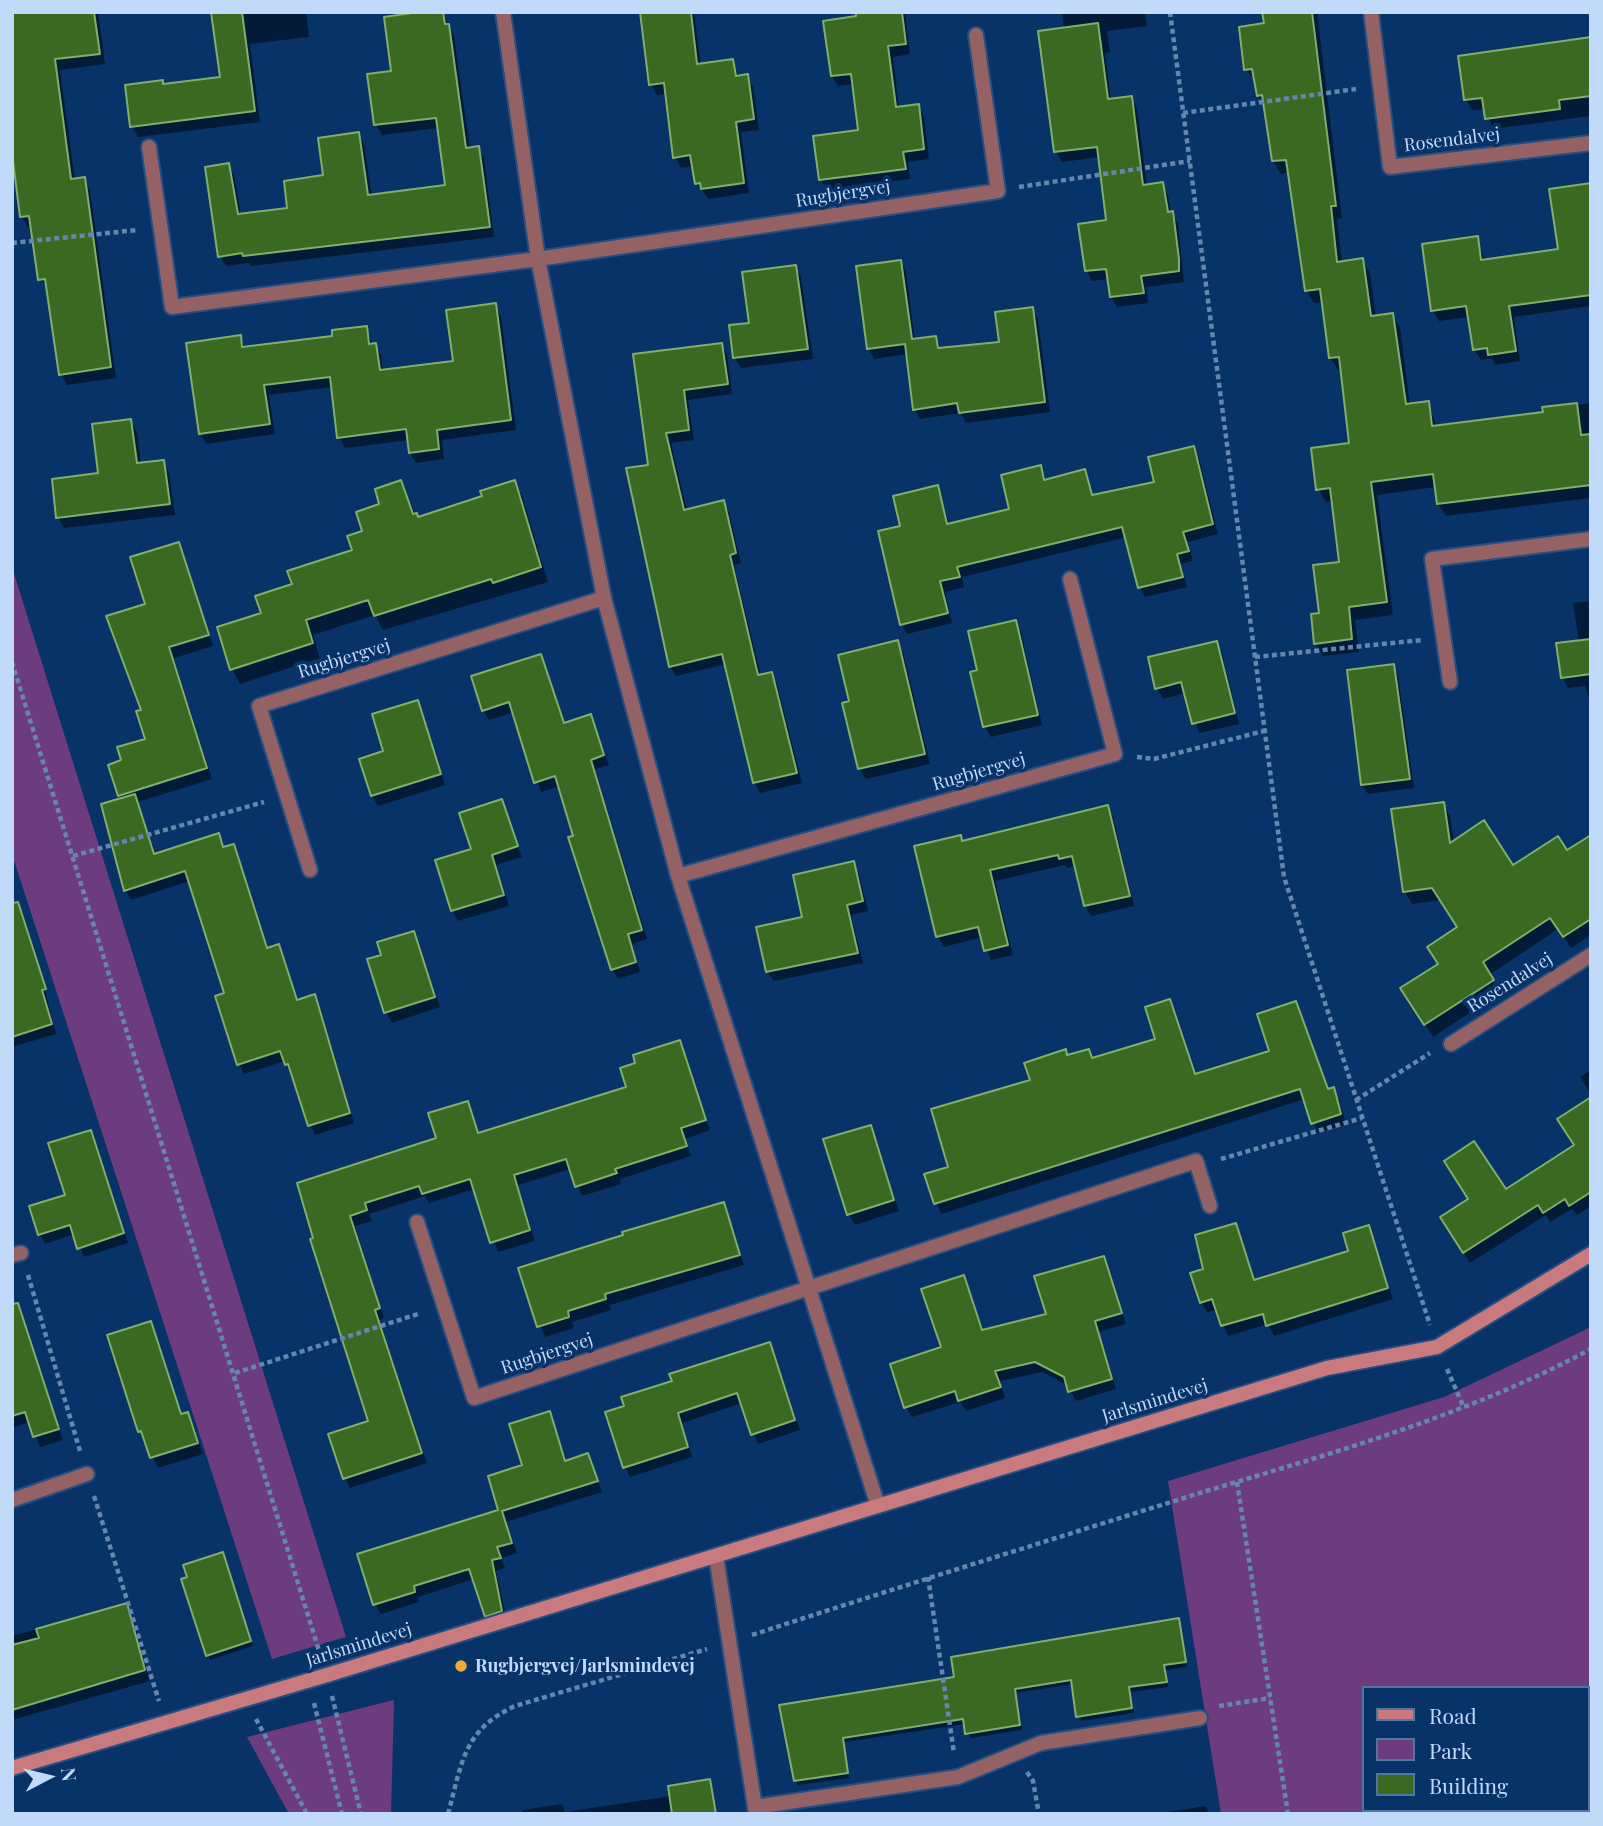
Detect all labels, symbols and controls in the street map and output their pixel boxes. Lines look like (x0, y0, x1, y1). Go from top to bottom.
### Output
street label: Rosendalvej (1403, 123, 1501, 157)
street label: Rugbjergvej (794, 176, 892, 212)
street label: Rugbjergvej (295, 635, 393, 683)
street label: Rugbjergvej (930, 748, 1028, 796)
street label: Rosendalvej (1463, 948, 1557, 1018)
street label: Rugbjergvej (498, 1329, 596, 1379)
street label: Jarlsmindevej (1100, 1375, 1210, 1427)
street label: Jarlsmindevej (304, 1619, 414, 1671)
place label: Rugbjergvej/Jarlsmindevej (475, 1655, 695, 1677)
marker: Rugbjergvej/Jarlsmindevej (453, 1658, 469, 1674)
legend (1362, 1686, 1589, 1812)
text: Road (1429, 1701, 1477, 1729)
text: Park (1429, 1736, 1472, 1764)
north arrow (14, 1742, 84, 1812)
text: N (56, 1766, 84, 1783)
text: Building (1429, 1771, 1508, 1799)

